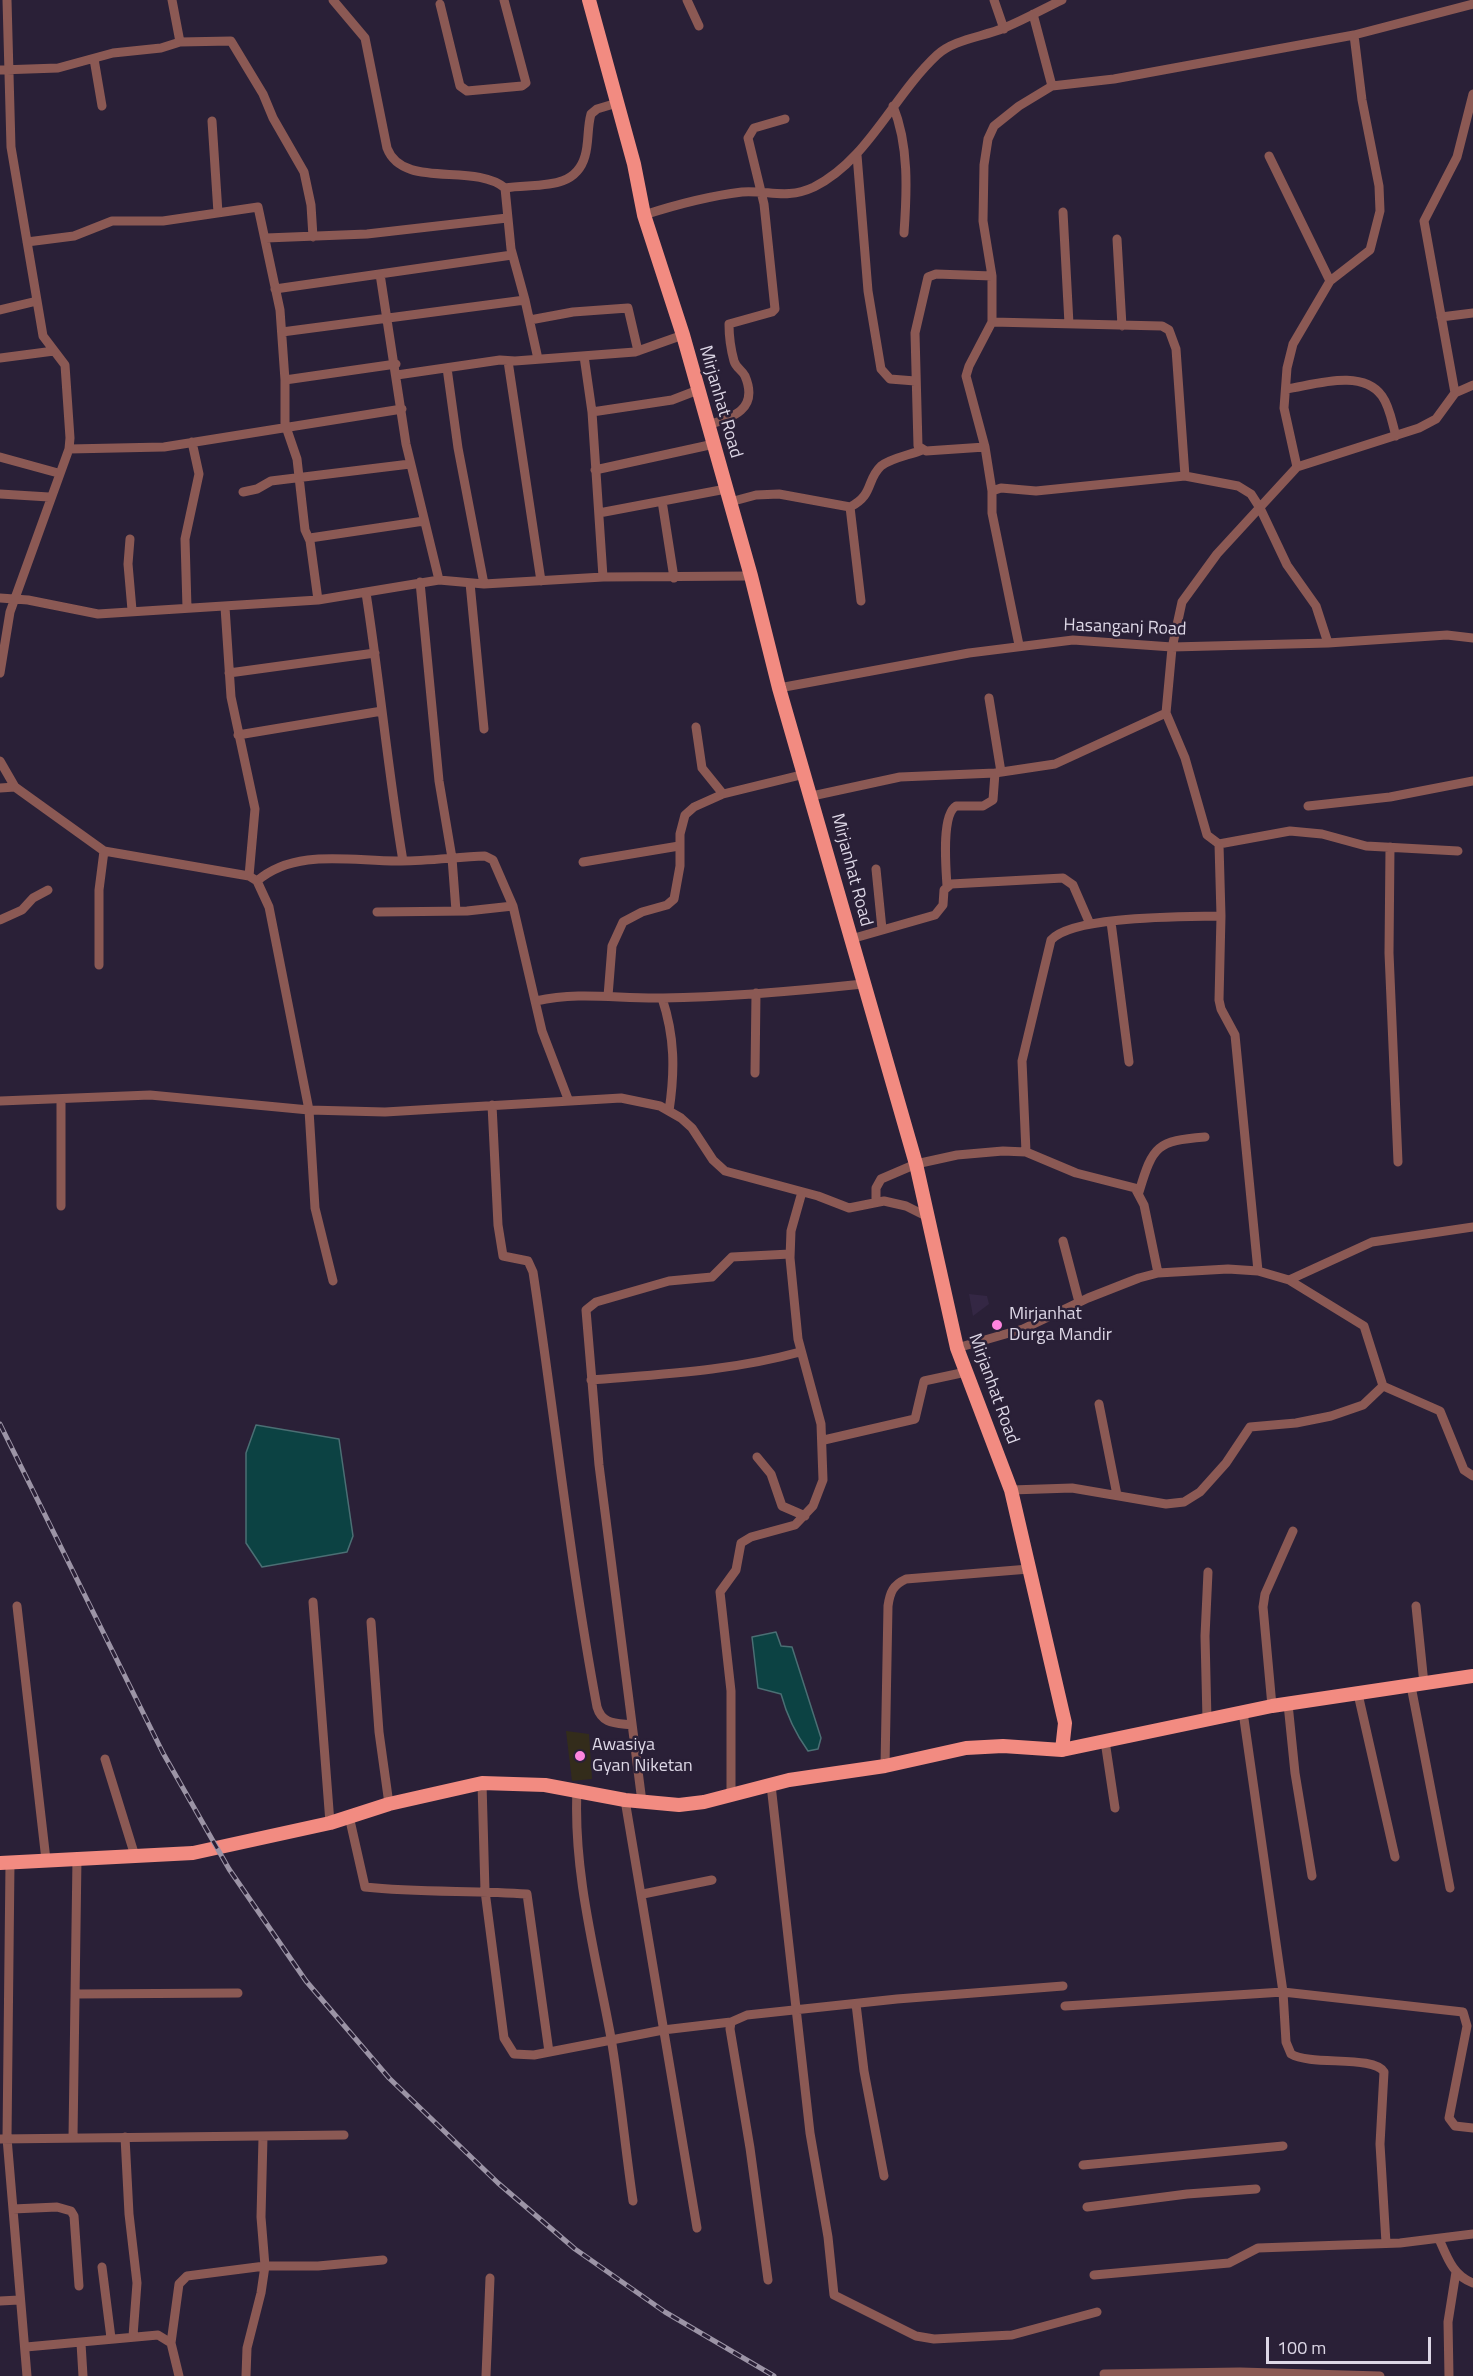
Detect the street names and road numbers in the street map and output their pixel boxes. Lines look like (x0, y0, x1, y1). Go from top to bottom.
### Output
street label: Mirjanhat Road (694, 343, 746, 461)
street label: Hasanganj Road (1063, 615, 1187, 641)
street label: Mirjanhat Road (826, 811, 876, 929)
street label: Mirjanhat Road (963, 1331, 1023, 1447)

